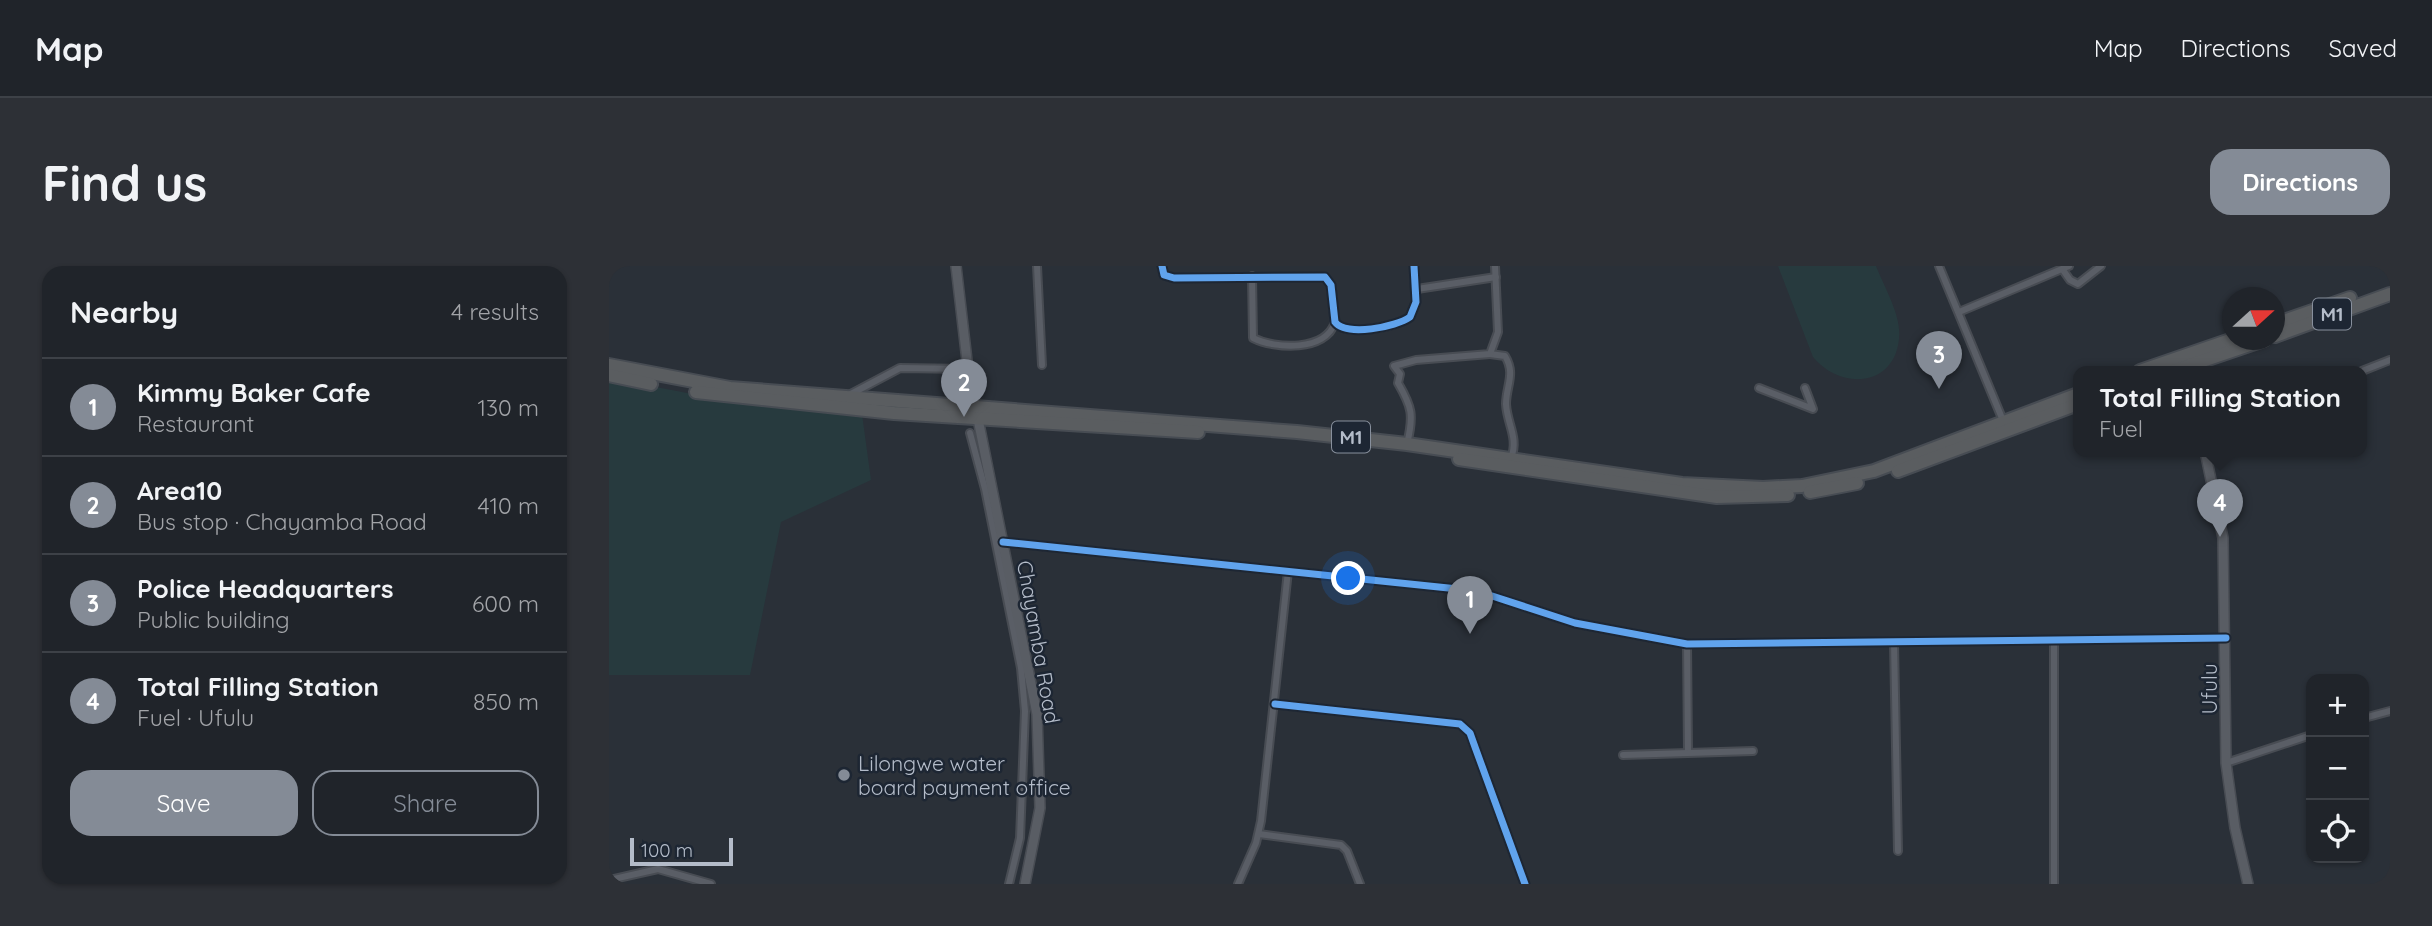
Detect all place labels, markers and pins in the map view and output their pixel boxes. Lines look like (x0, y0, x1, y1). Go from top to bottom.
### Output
pin: 3 (1916, 331, 1962, 389)
pin: 2 (941, 359, 987, 417)
pin: 4 (2197, 479, 2243, 537)
pin: 1 (1447, 576, 1493, 634)
place label: Lilongwe water board payment office (858, 750, 1071, 800)
marker: Lilongwe water board payment office (836, 767, 852, 783)

